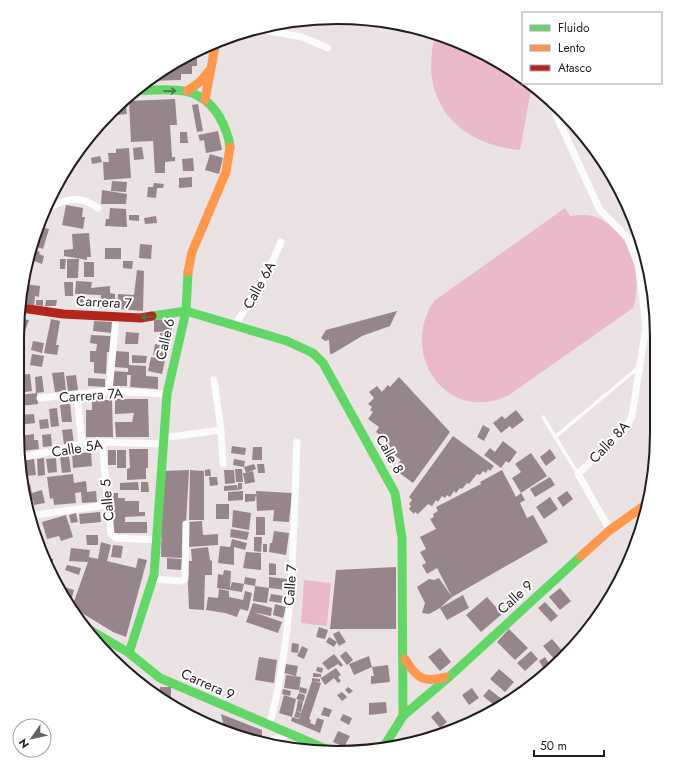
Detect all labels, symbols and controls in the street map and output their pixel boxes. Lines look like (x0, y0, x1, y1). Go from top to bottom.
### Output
legend (522, 12, 662, 84)
text: Fluido (558, 19, 590, 37)
text: Lento (558, 39, 586, 57)
text: Atasco (558, 59, 592, 77)
one-way arrow (163, 87, 176, 95)
street label: Calle 6A (238, 257, 281, 312)
street label: Carrera 7 (76, 291, 133, 313)
one-way arrow (141, 313, 154, 321)
street label: Calle 6 (151, 316, 179, 362)
street label: Carrera 7A (58, 383, 124, 407)
street label: Calle 8A (584, 416, 634, 467)
street label: Calle 8 (371, 431, 409, 477)
street label: Calle 5A (50, 434, 105, 462)
street label: Calle 5 (95, 478, 119, 522)
street label: Calle 7 (279, 563, 301, 606)
street label: Calle 9 (493, 575, 537, 619)
street label: Carrera 9 (178, 663, 238, 705)
north arrow (12, 718, 52, 758)
scale bar (534, 732, 604, 758)
text: N (15, 735, 33, 752)
text: 50 m (540, 737, 567, 755)

